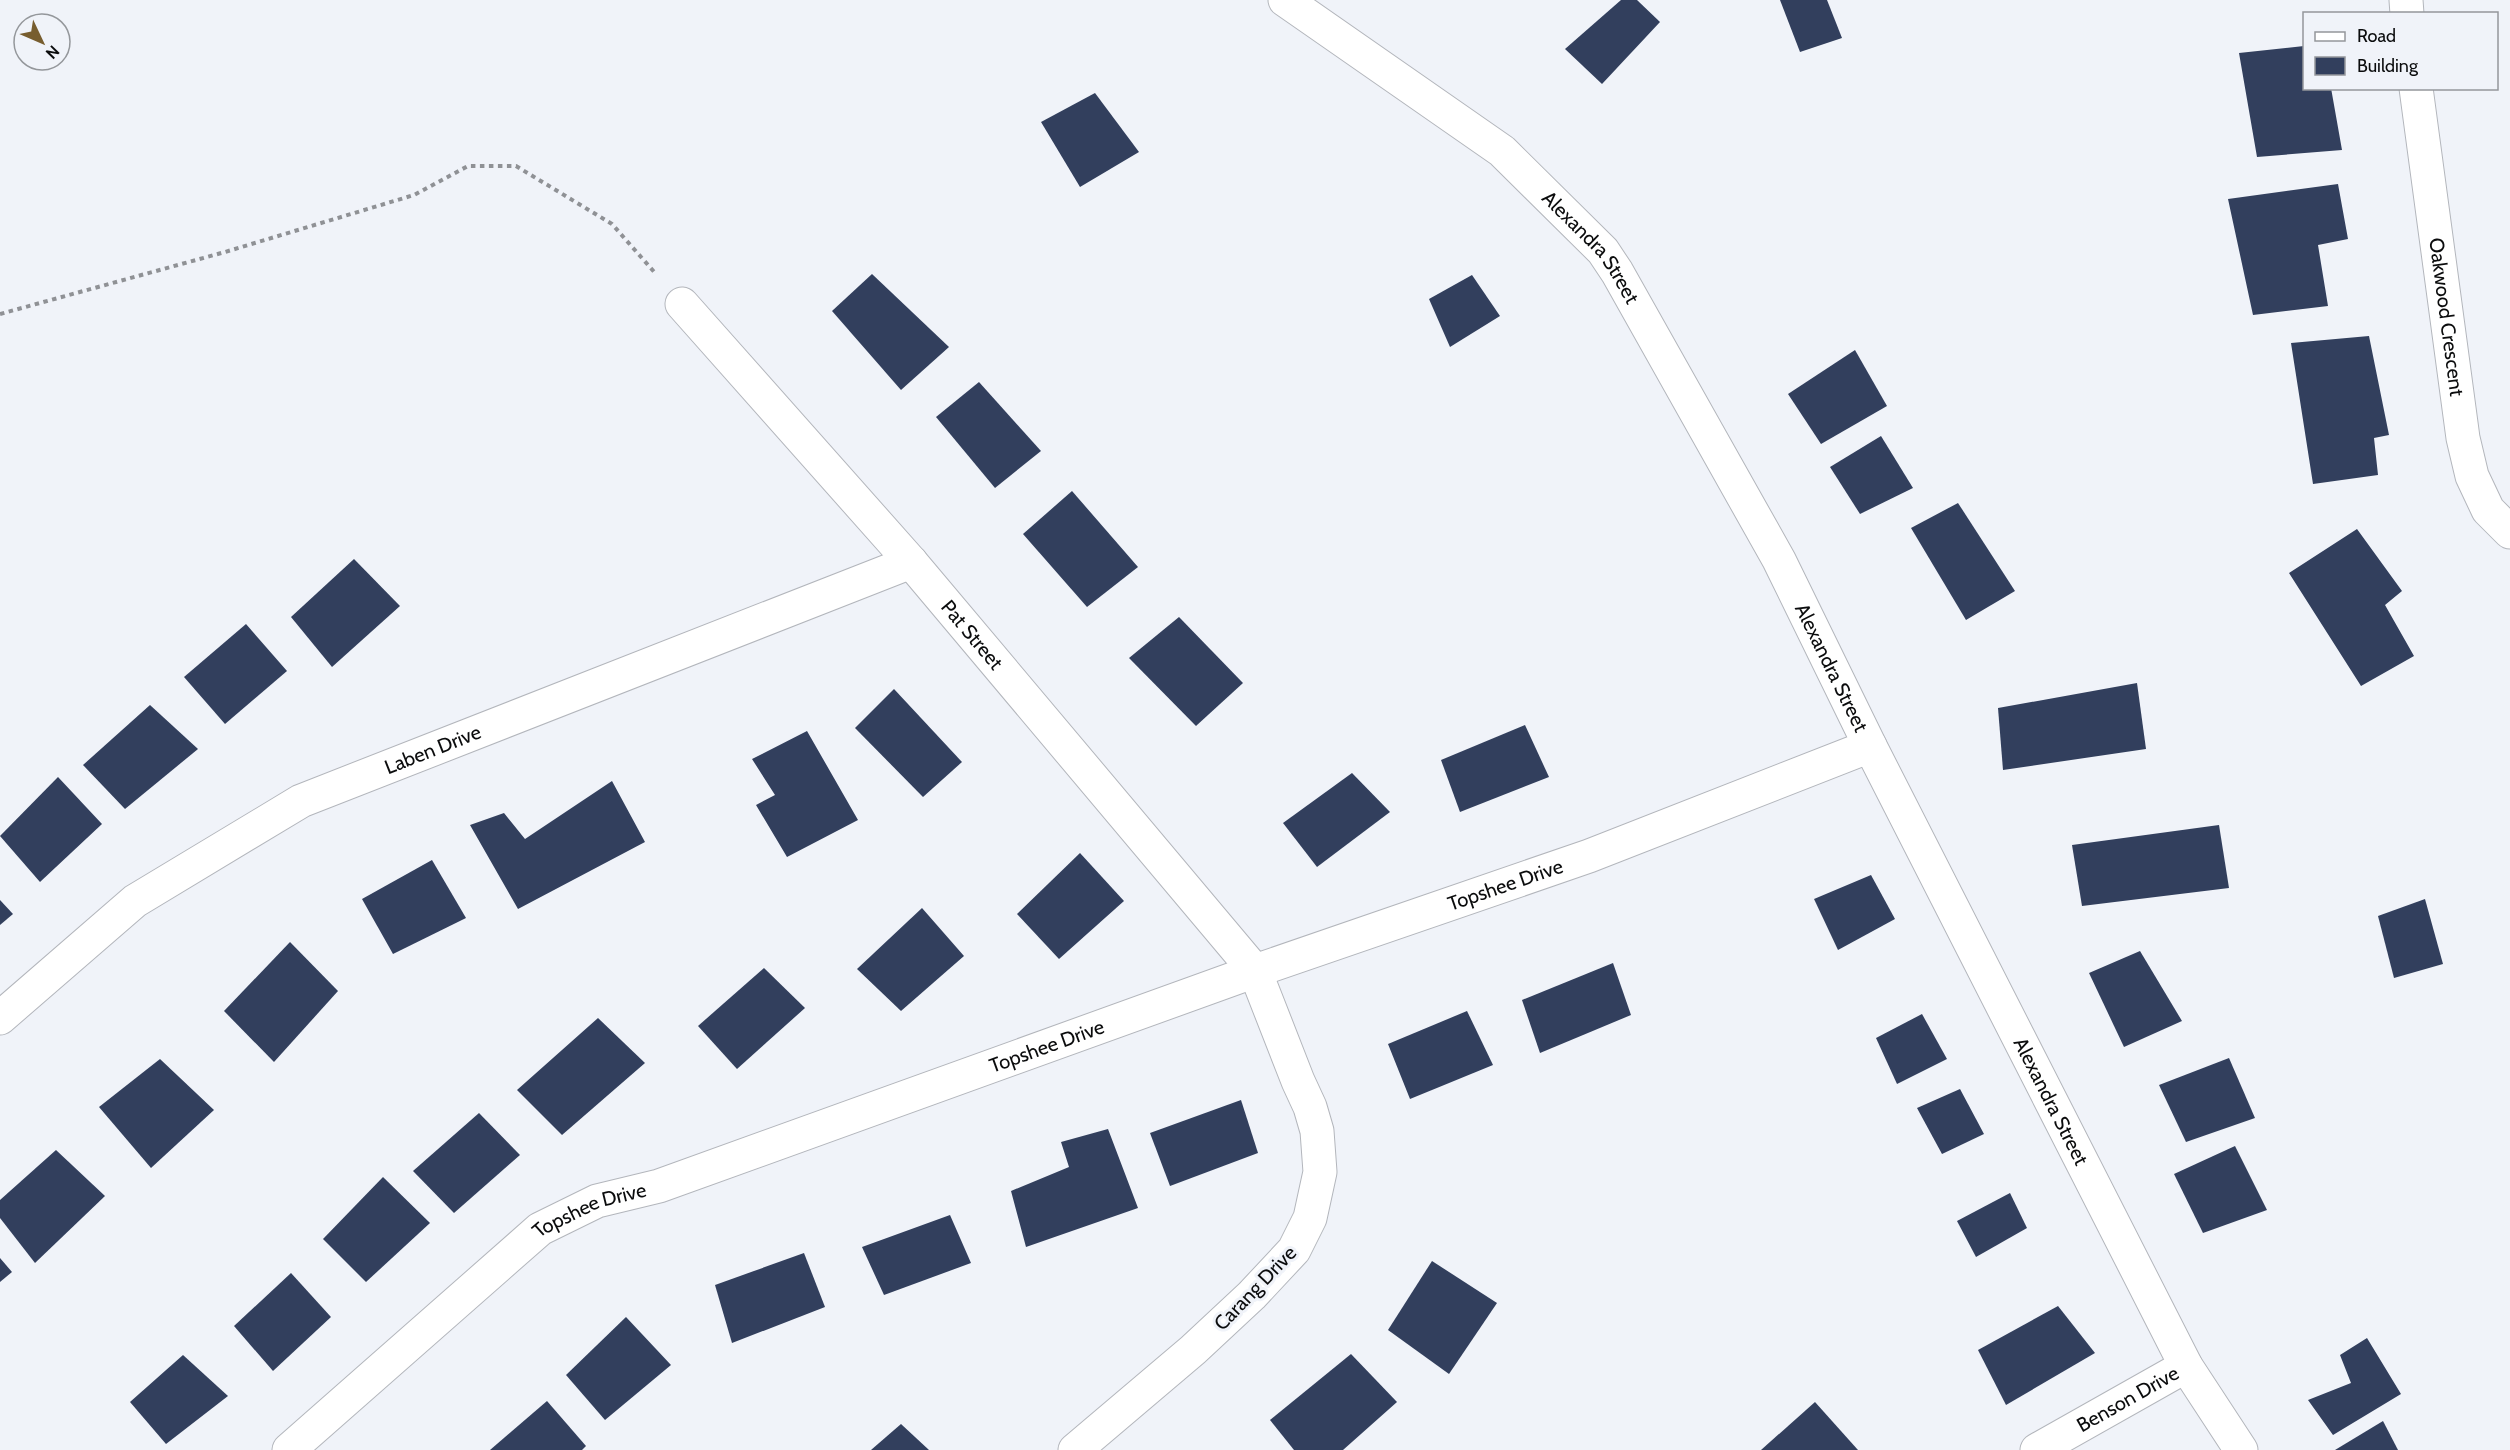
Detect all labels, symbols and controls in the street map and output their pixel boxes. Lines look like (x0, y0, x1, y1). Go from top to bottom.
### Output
north arrow (12, 12, 72, 72)
legend (2303, 12, 2498, 90)
text: Road (2357, 25, 2396, 47)
text: N (42, 41, 63, 63)
text: Building (2357, 55, 2419, 77)
street label: Alexandra Street (1537, 186, 1644, 308)
street label: Oakwood Crescent (2424, 236, 2469, 398)
street label: Pat Street (936, 595, 1008, 675)
street label: Alexandra Street (1790, 599, 1873, 736)
street label: Laben Drive (381, 720, 484, 779)
street label: Topshee Drive (1445, 854, 1566, 916)
street label: Topshee Drive (986, 1014, 1107, 1078)
street label: Alexandra Street (2009, 1033, 2094, 1169)
street label: Topshee Drive (527, 1178, 649, 1242)
street label: Carang Drive (1209, 1241, 1301, 1335)
street label: Benson Drive (2072, 1361, 2183, 1437)

